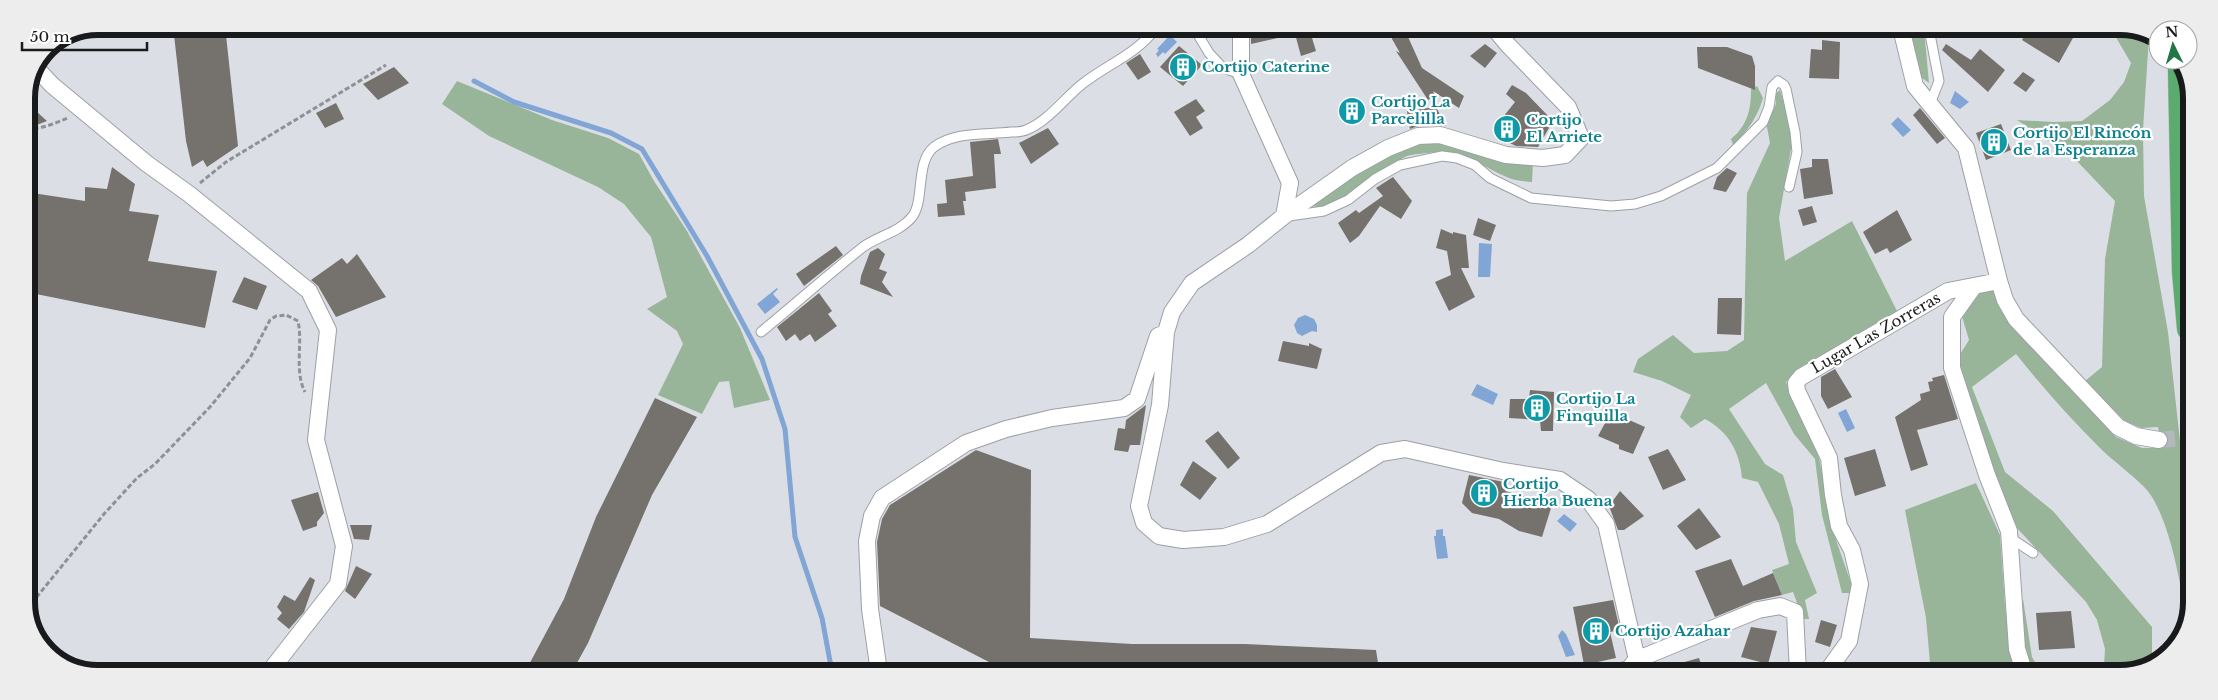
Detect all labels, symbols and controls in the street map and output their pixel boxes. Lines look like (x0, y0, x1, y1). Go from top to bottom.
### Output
scale bar (22, 20, 148, 52)
north arrow (2148, 20, 2198, 70)
text: N (2165, 23, 2179, 42)
text: 50 m (30, 27, 70, 46)
building icon: Cortijo Caterine (1168, 52, 1198, 82)
place label: Cortijo Caterine (1202, 57, 1330, 76)
place label: Cortijo La Parcelilla (1371, 92, 1451, 128)
building icon: Cortijo La Parcelilla (1337, 96, 1367, 126)
place label: Cortijo El Arriete (1526, 110, 1602, 146)
building icon: Cortijo El Arriete (1492, 114, 1522, 144)
place label: Cortijo El Rincón de la Esperanza (2013, 123, 2151, 159)
building icon: Cortijo El Rincón de la Esperanza (1979, 127, 2009, 157)
street label: Lugar Las Zorreras (1808, 288, 1944, 377)
place label: Cortijo La Finquilla (1556, 389, 1636, 425)
building icon: Cortijo La Finquilla (1522, 393, 1552, 423)
place label: Cortijo Hierba Buena (1503, 474, 1613, 510)
building icon: Cortijo Hierba Buena (1469, 478, 1499, 508)
building icon: Cortijo Azahar (1581, 616, 1611, 646)
place label: Cortijo Azahar (1615, 621, 1731, 640)

